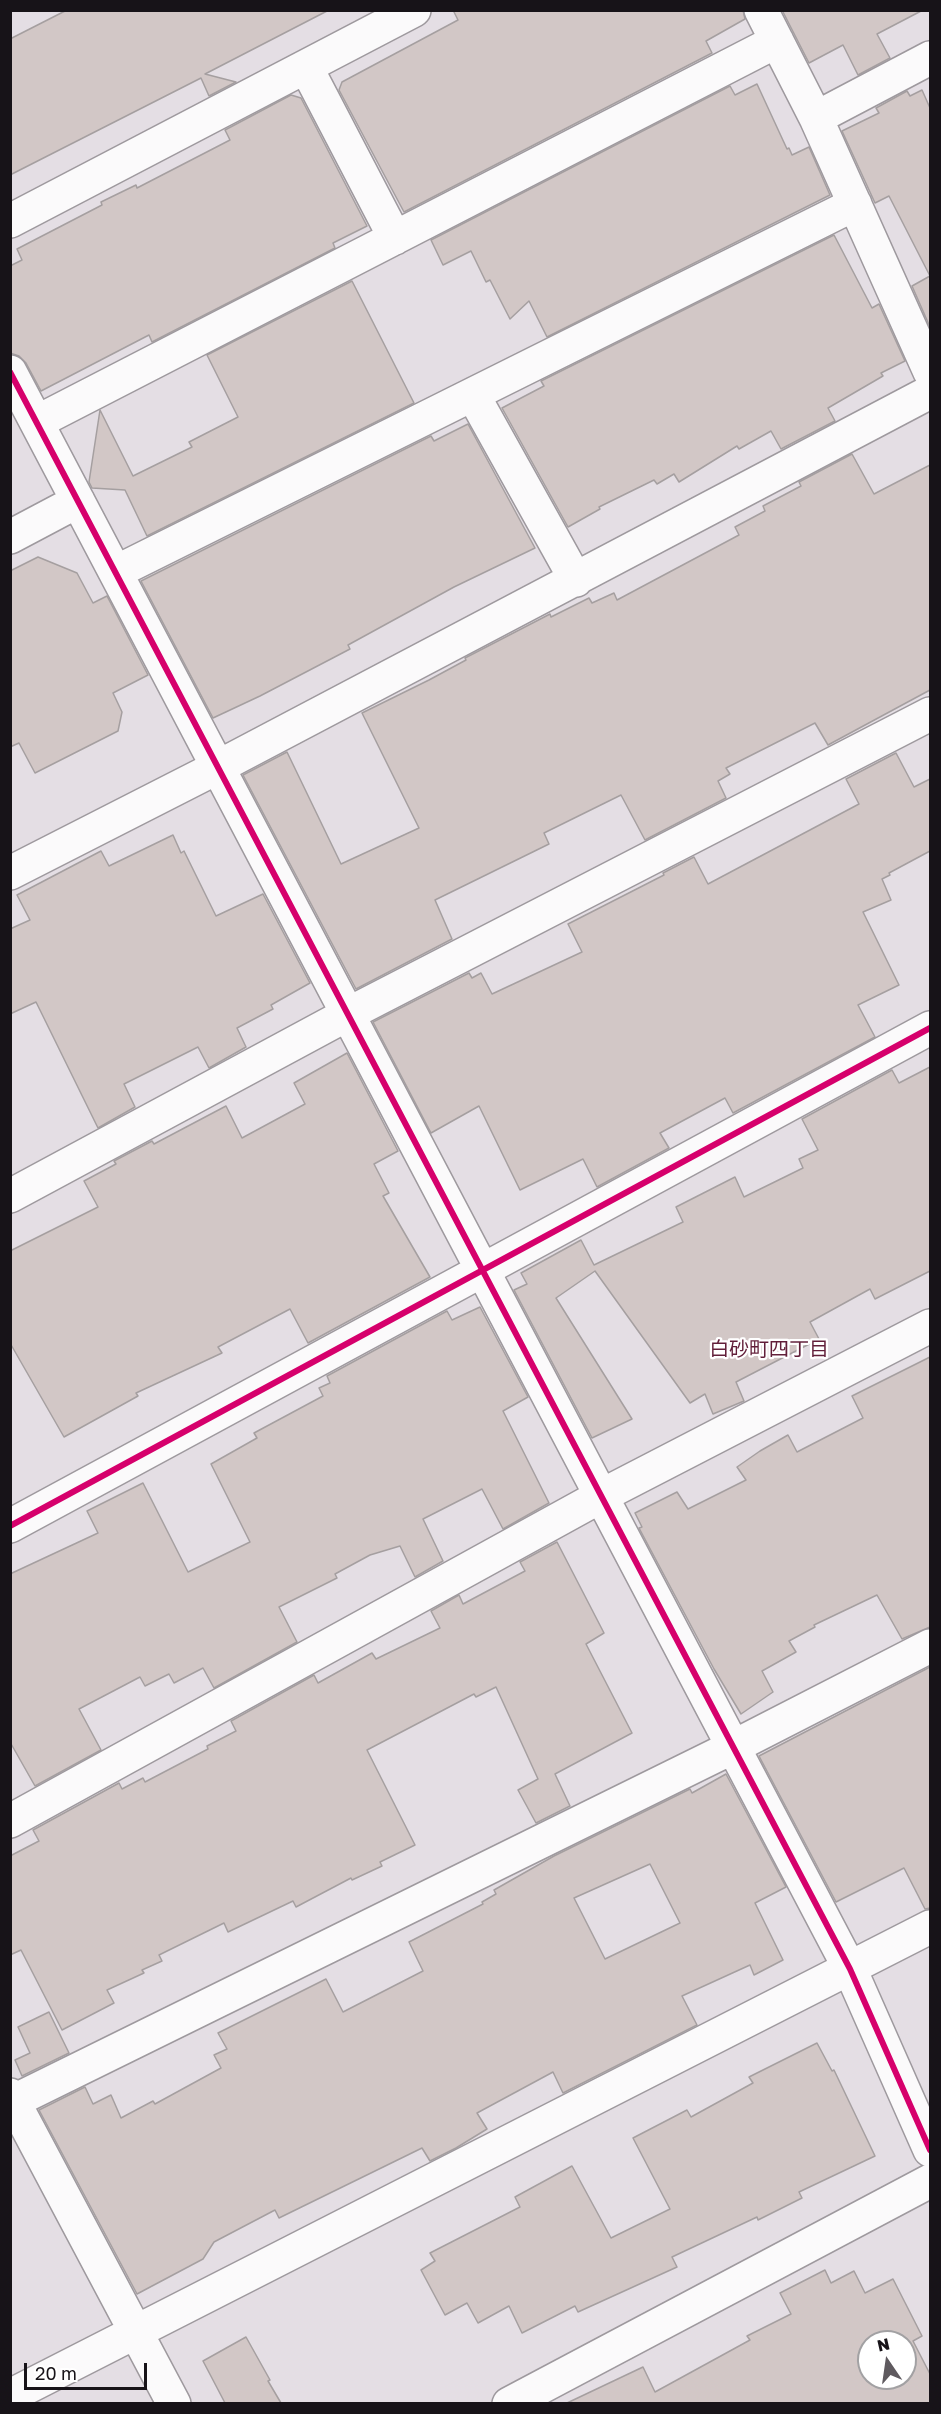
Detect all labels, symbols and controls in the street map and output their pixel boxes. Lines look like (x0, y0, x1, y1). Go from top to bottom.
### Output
district label: 白砂町四丁目 (709, 1338, 829, 1362)
north arrow (857, 2330, 917, 2390)
text: N (875, 2333, 892, 2356)
scale bar (27, 2351, 150, 2389)
text: 20 m (35, 2362, 77, 2384)

